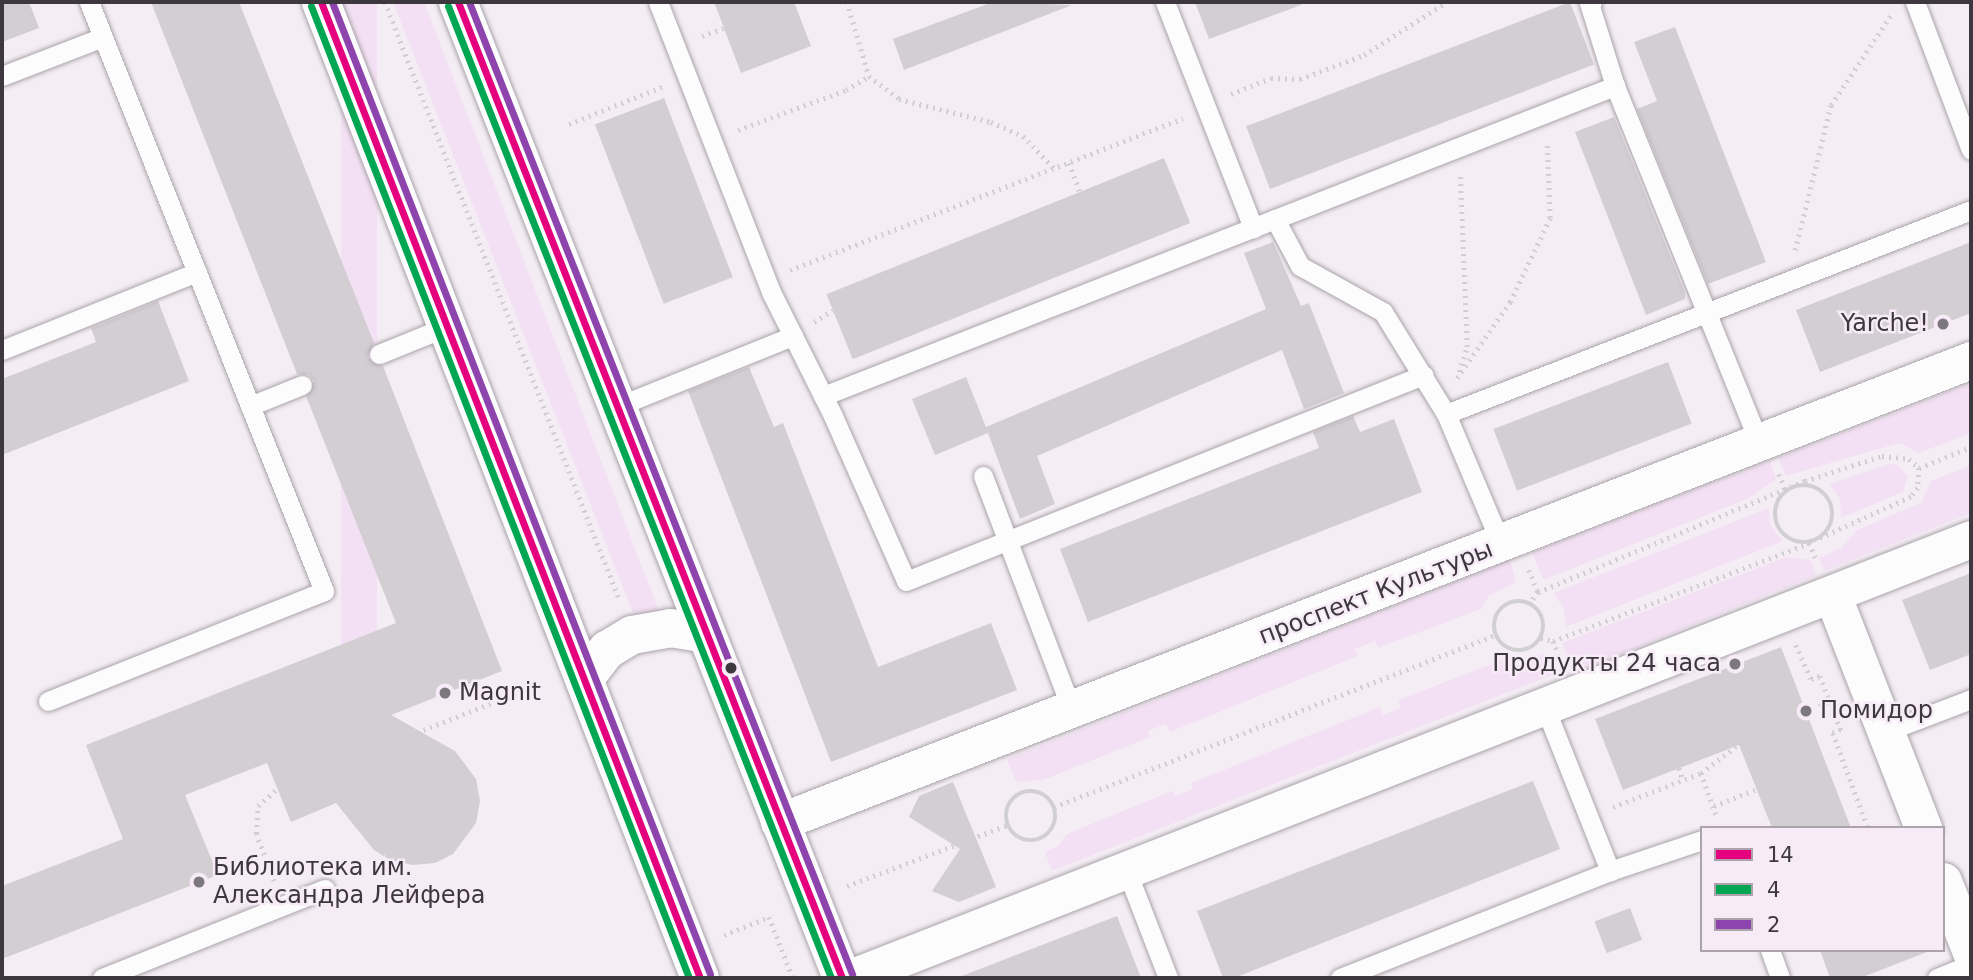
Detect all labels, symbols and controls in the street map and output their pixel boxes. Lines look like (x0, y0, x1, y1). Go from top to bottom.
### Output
place label: Yarche! (1841, 310, 1929, 338)
marker: Yarche! (1935, 316, 1951, 332)
street label: проспект Культуры (1255, 535, 1497, 651)
place label: Продукты 24 часа (1492, 650, 1721, 678)
marker: Продукты 24 часа (1727, 656, 1743, 672)
unlabelled marker (724, 661, 738, 675)
place label: Magnit (459, 679, 541, 707)
marker: Magnit (437, 685, 453, 701)
place label: Помидор (1820, 697, 1933, 725)
marker: Помидор (1798, 703, 1814, 719)
legend (1700, 826, 1945, 952)
text: 14 (1767, 843, 1794, 867)
place label: Библиотека им. Александра Лейфера (213, 854, 485, 910)
marker: Библиотека им. Александра Лейфера (191, 874, 207, 890)
text: 4 (1767, 878, 1780, 902)
text: 2 (1767, 913, 1780, 937)

